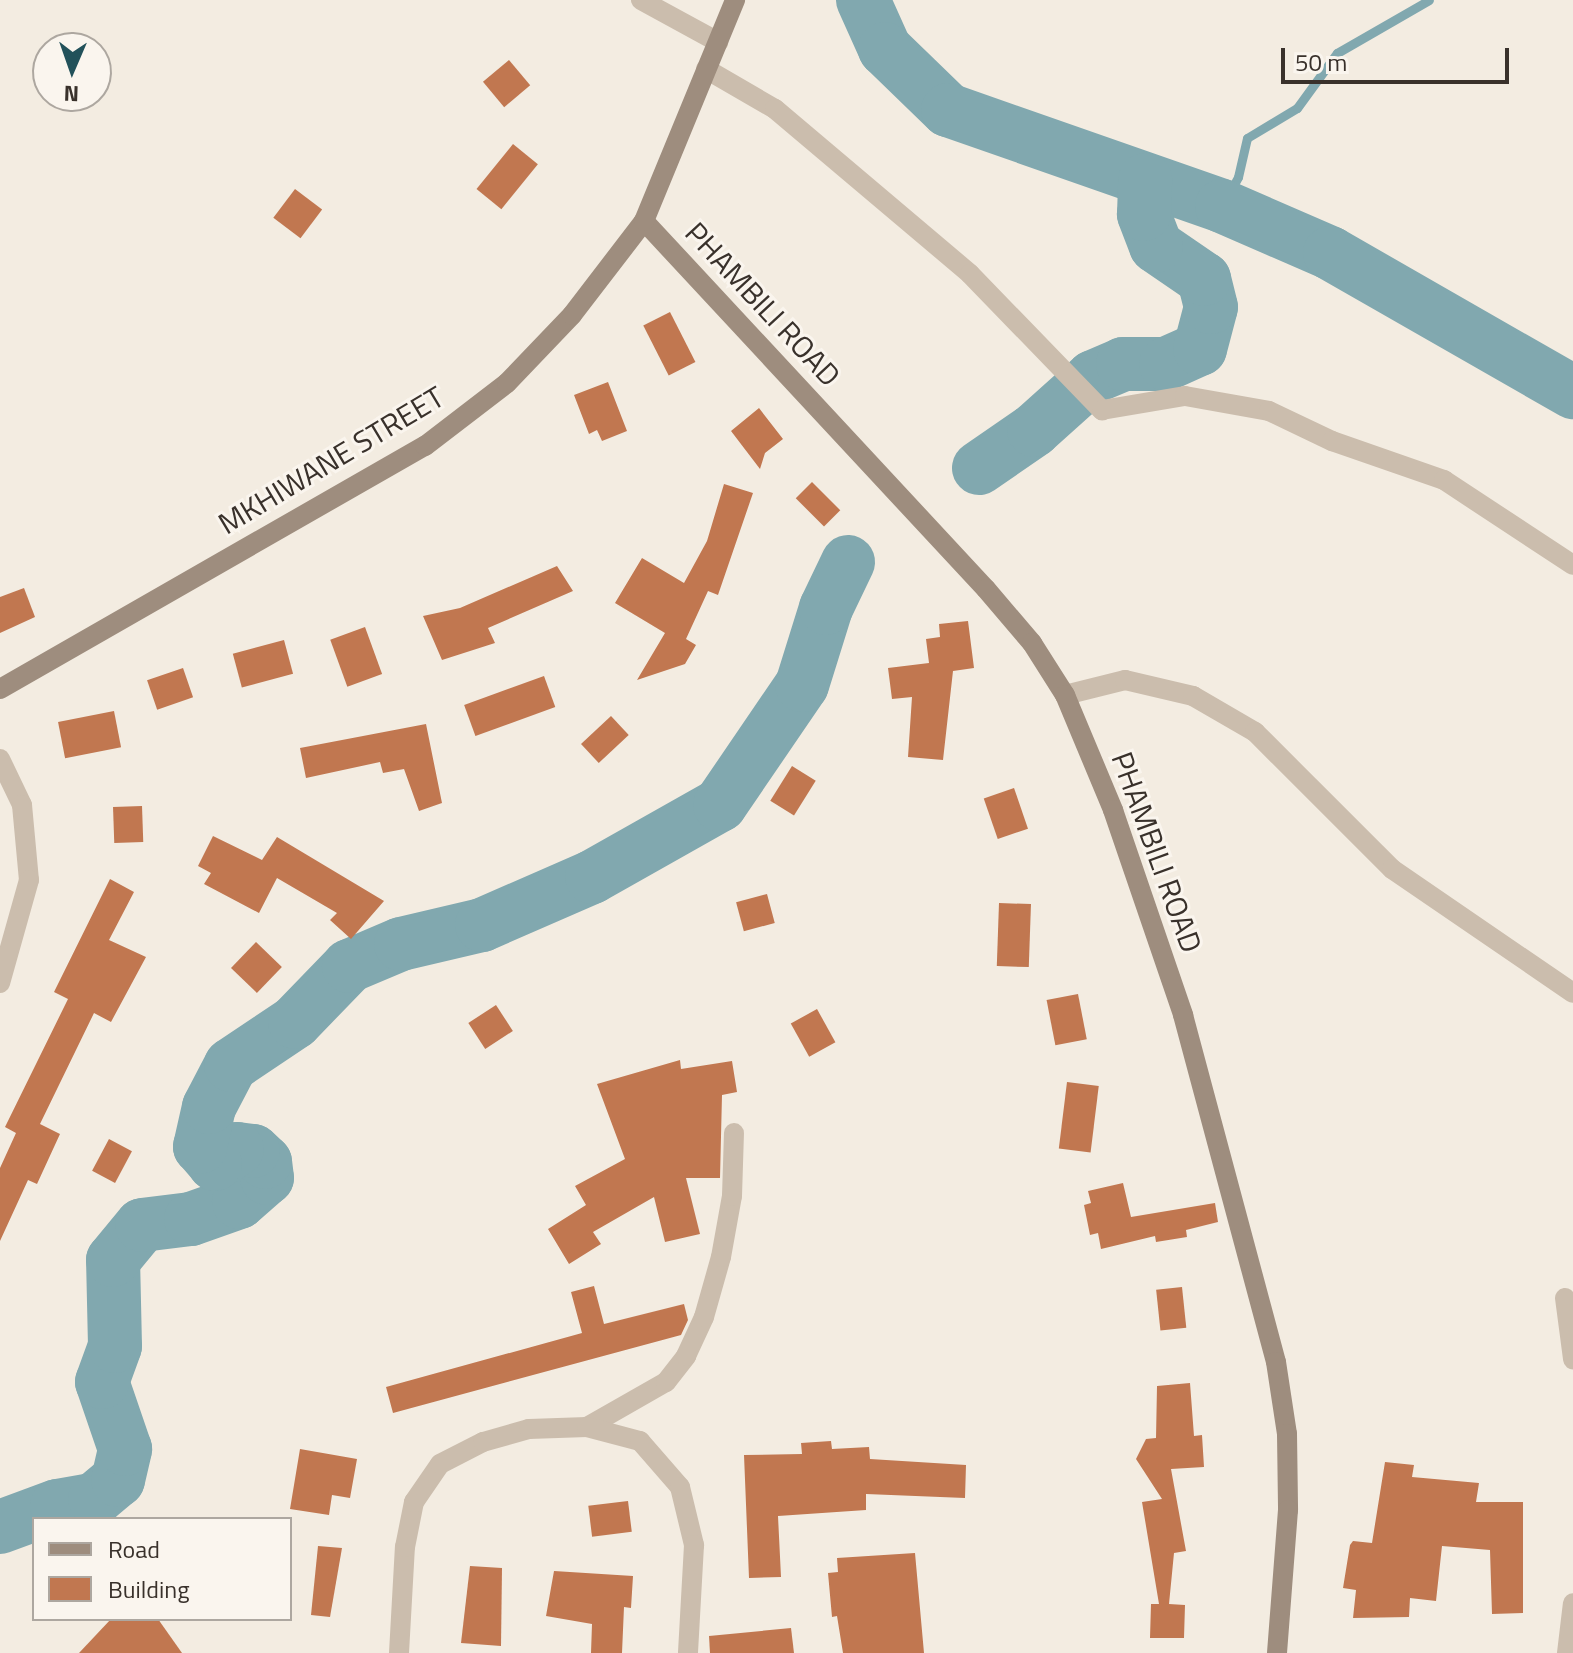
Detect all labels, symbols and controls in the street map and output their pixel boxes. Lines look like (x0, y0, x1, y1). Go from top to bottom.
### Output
north arrow (32, 32, 112, 112)
scale bar (1285, 32, 1513, 82)
text: 50 m (1295, 44, 1347, 80)
text: N (63, 77, 79, 111)
street label: PHAMBILI ROAD (678, 215, 848, 393)
street label: MKHIWANE STREET (212, 378, 450, 542)
street label: PHAMBILI ROAD (1104, 747, 1210, 957)
legend (32, 1517, 292, 1621)
text: Road (108, 1531, 160, 1567)
text: Building (108, 1571, 190, 1607)

